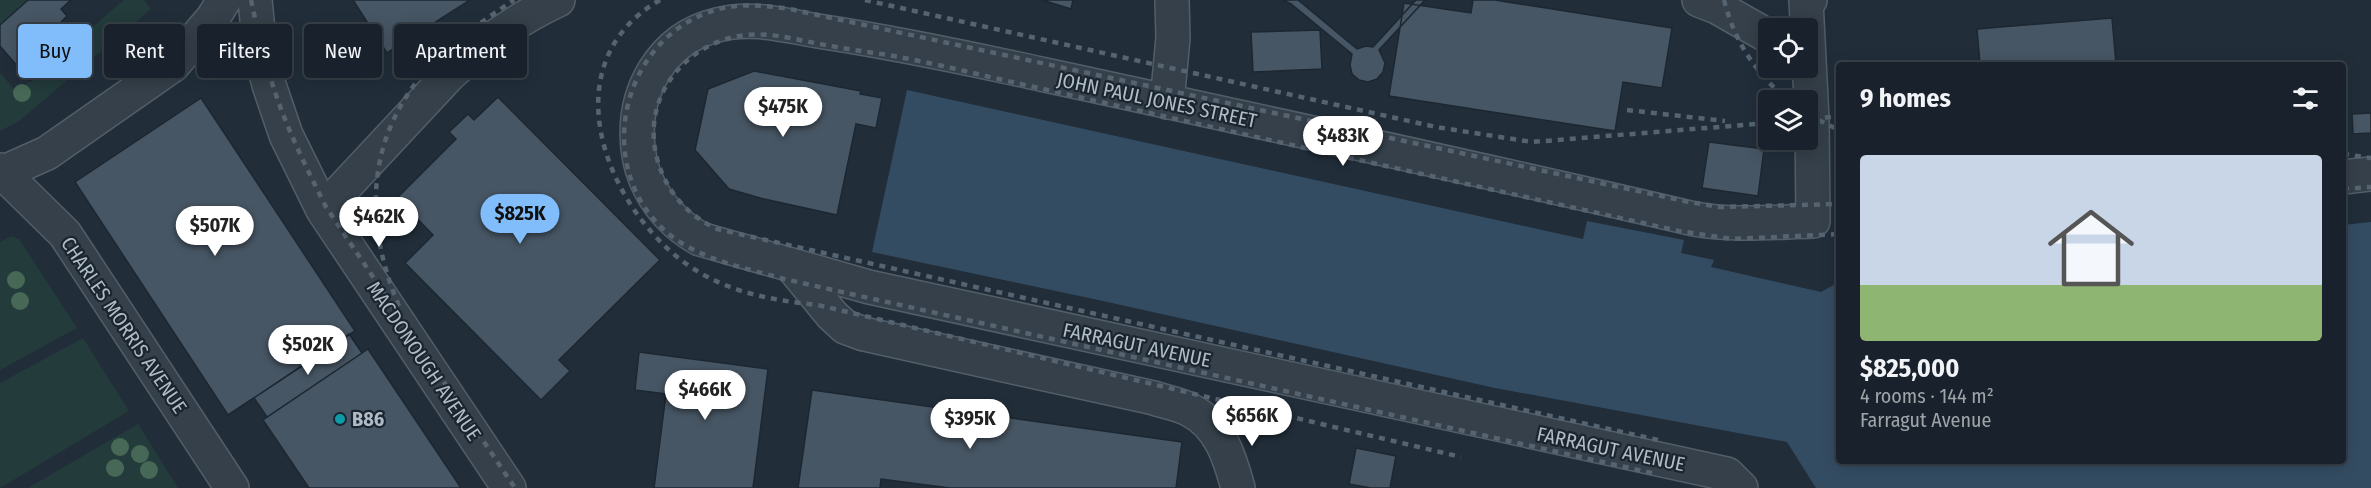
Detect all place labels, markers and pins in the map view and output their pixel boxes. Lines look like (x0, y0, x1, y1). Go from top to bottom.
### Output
pin: $475K (741, 87, 825, 138)
pin: $483K (1301, 116, 1385, 167)
pin: $825K (478, 194, 562, 245)
pin: $462K (337, 197, 421, 248)
pin: $507K (173, 206, 257, 257)
pin: $502K (266, 325, 350, 376)
pin: $466K (663, 370, 747, 421)
pin: $656K (1210, 396, 1294, 447)
pin: $395K (928, 399, 1012, 450)
place label: B86 (352, 407, 384, 431)
marker: B86 (333, 412, 347, 426)

